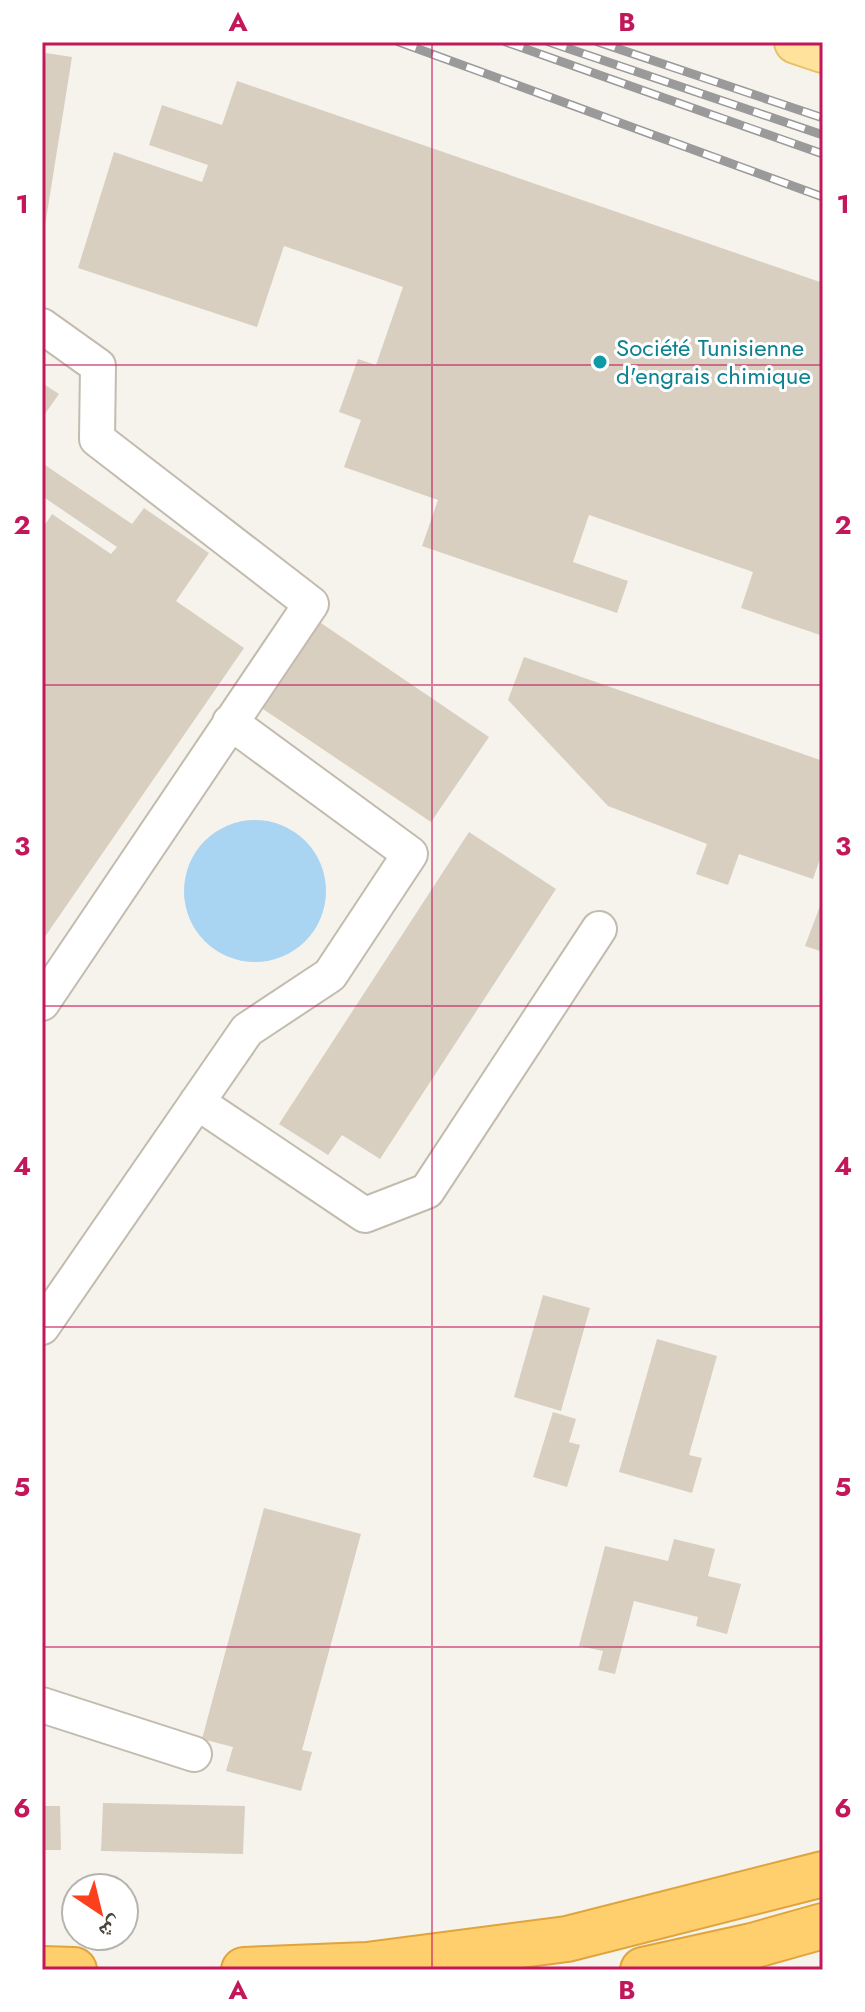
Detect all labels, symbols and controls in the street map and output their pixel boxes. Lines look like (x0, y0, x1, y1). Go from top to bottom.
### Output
text: A (227, 3, 248, 41)
text: B (618, 3, 636, 41)
text: 1 (15, 185, 29, 223)
text: 1 (836, 185, 850, 223)
place label: Société Tunisienne d'engrais chimique (616, 330, 811, 393)
marker: Société Tunisienne d'engrais chimique (591, 353, 609, 371)
text: 2 (13, 506, 31, 544)
text: 2 (834, 506, 852, 544)
text: 3 (14, 827, 30, 865)
text: 3 (835, 827, 851, 865)
text: 4 (13, 1147, 31, 1185)
text: 4 (834, 1147, 852, 1185)
text: 5 (14, 1468, 30, 1506)
text: 5 (835, 1468, 851, 1506)
text: 6 (13, 1789, 31, 1827)
text: 6 (834, 1789, 852, 1827)
north arrow (60, 1872, 140, 1952)
text: ش (93, 1909, 130, 1948)
text: A (227, 1971, 248, 2009)
text: B (618, 1971, 636, 2009)

